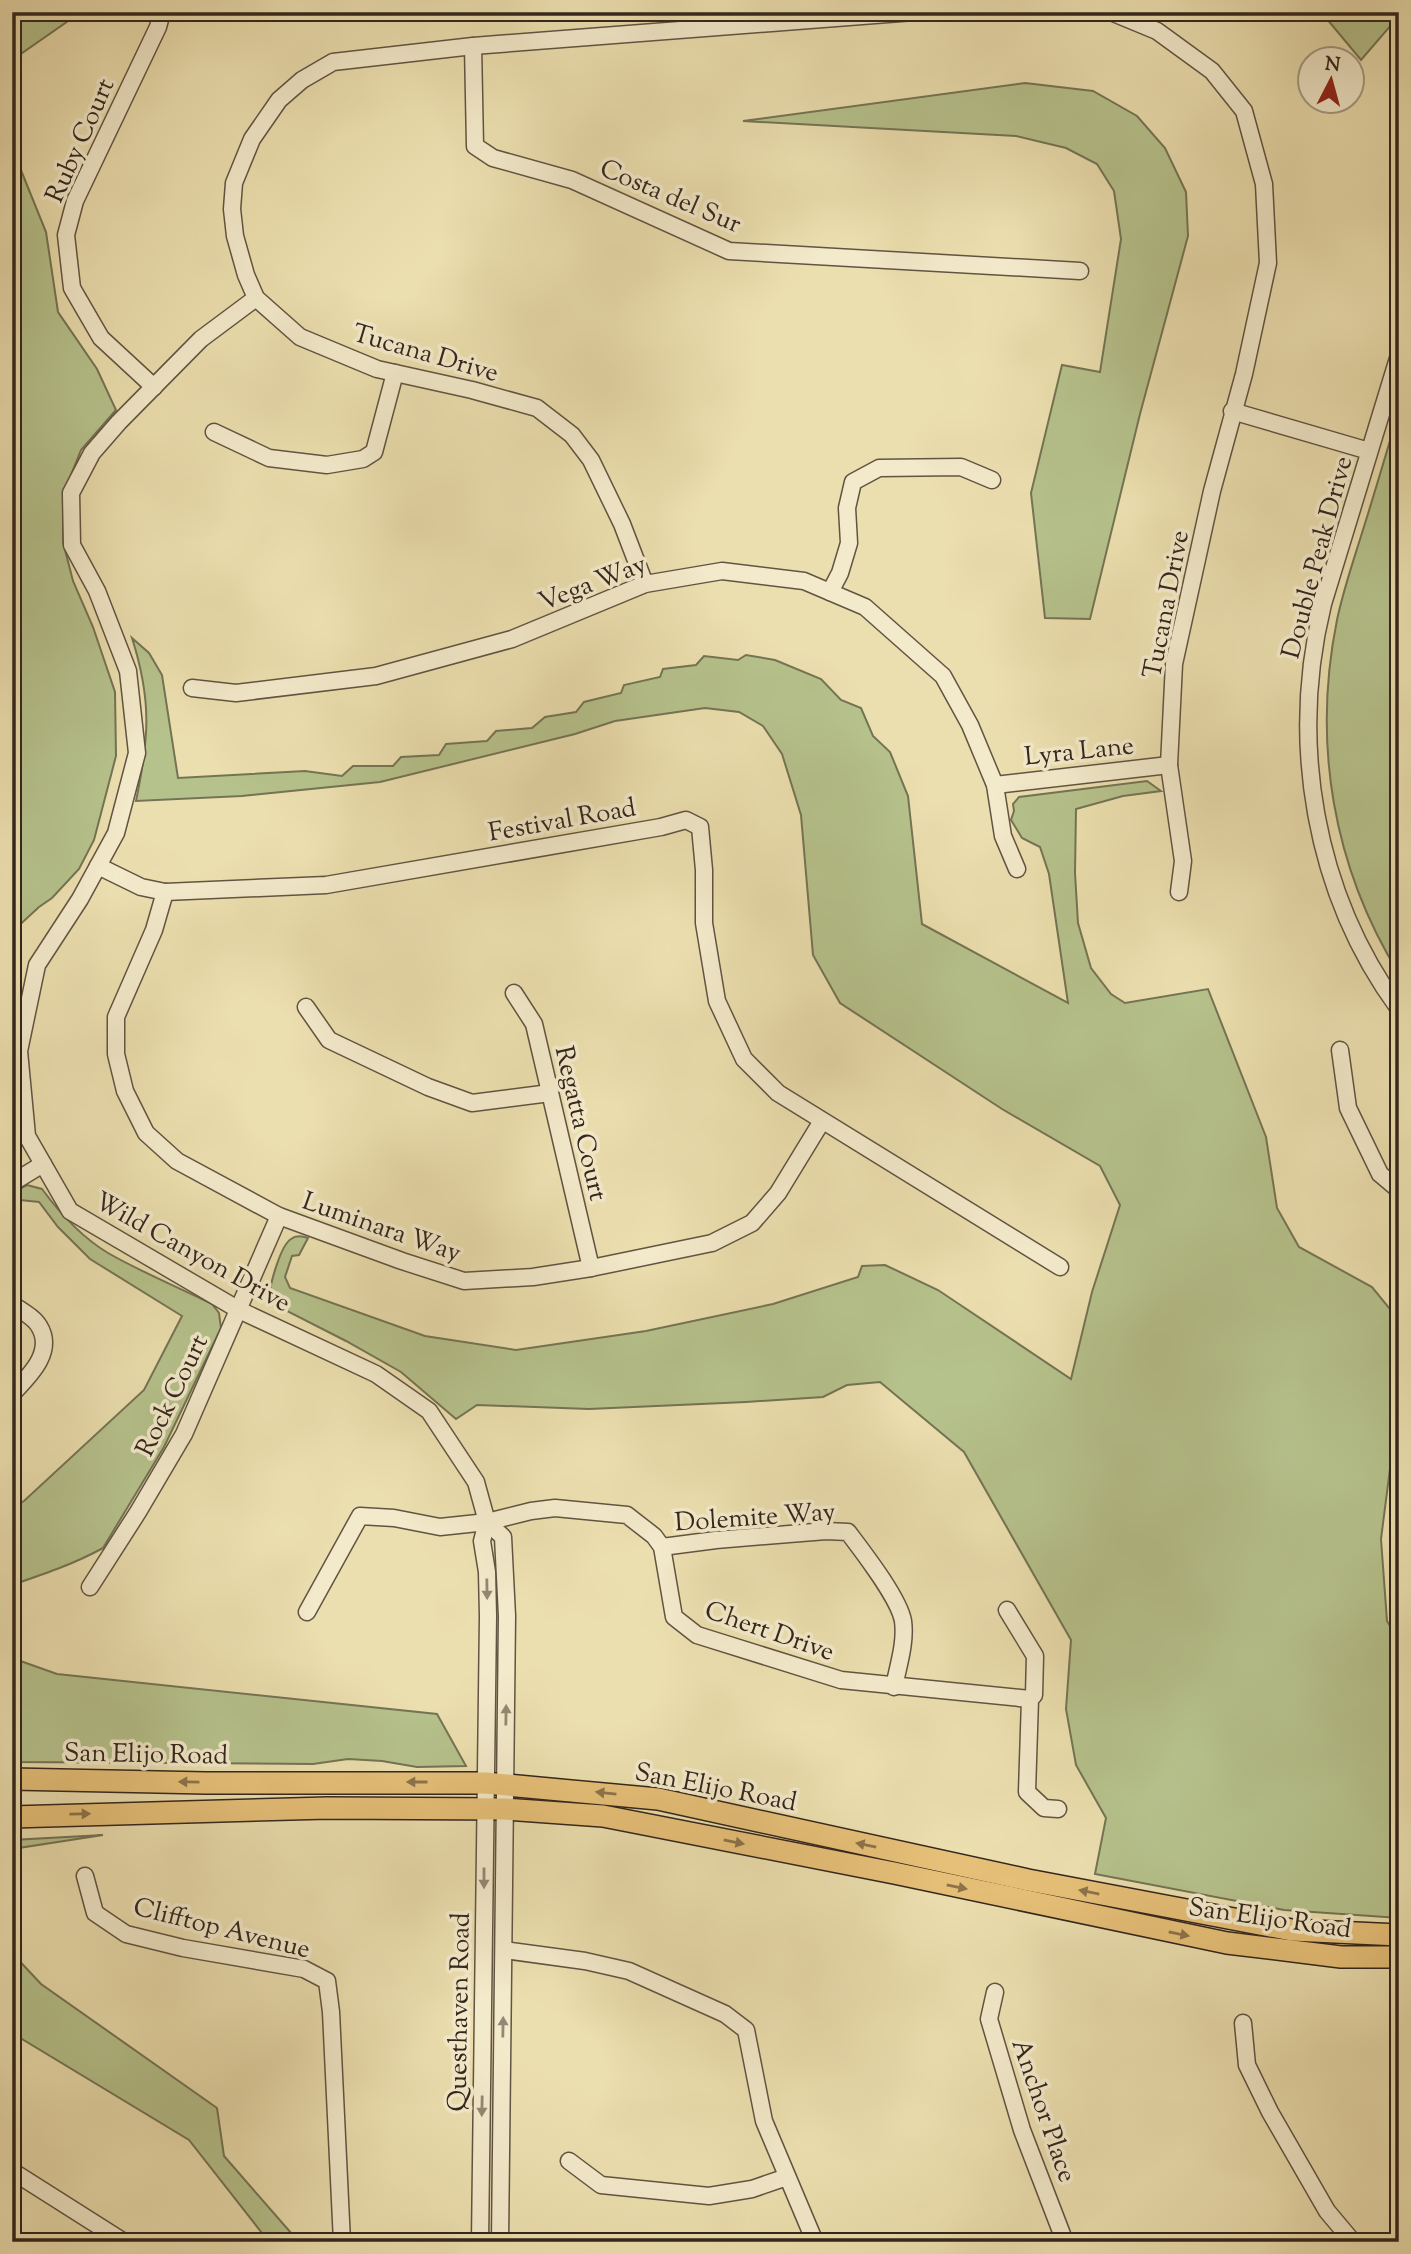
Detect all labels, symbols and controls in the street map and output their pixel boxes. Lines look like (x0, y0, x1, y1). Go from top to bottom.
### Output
north arrow (1296, 46, 1366, 116)
text: N (1324, 51, 1341, 80)
street label: Ruby Court (37, 73, 125, 209)
street label: Costa del Sur (594, 151, 747, 244)
street label: Tucana Drive (348, 316, 503, 393)
street label: Double Peak Drive (1274, 452, 1363, 663)
street label: Tucana Drive (1135, 527, 1200, 682)
street label: Vega Way (534, 547, 652, 622)
street label: Lyra Lane (1023, 728, 1136, 777)
street label: Festival Road (486, 790, 639, 853)
street label: Regatta Court (544, 1043, 615, 1205)
street label: Wild Canyon Drive (87, 1184, 297, 1323)
street label: Luminara Way (297, 1184, 466, 1273)
street label: Rock Court (128, 1329, 219, 1463)
street label: Dolemite Way (674, 1494, 837, 1543)
one-way arrow (481, 1578, 493, 1600)
street label: Chert Drive (699, 1593, 839, 1672)
one-way arrow (500, 1704, 512, 1726)
street label: San Elijo Road (64, 1736, 229, 1775)
street label: San Elijo Road (631, 1755, 800, 1822)
one-way arrow (406, 1776, 428, 1788)
one-way arrow (178, 1777, 200, 1788)
one-way arrow (595, 1788, 617, 1799)
one-way arrow (70, 1808, 92, 1819)
one-way arrow (723, 1836, 745, 1847)
one-way arrow (855, 1840, 877, 1851)
one-way arrow (478, 1868, 490, 1890)
one-way arrow (946, 1881, 968, 1892)
one-way arrow (1078, 1886, 1100, 1897)
street label: Clifftop Avenue (129, 1890, 314, 1969)
street label: San Elijo Road (1186, 1890, 1354, 1949)
street label: Questhaven Road (440, 1912, 481, 2112)
one-way arrow (1168, 1928, 1190, 1939)
one-way arrow (497, 2015, 508, 2037)
street label: Anchor Place (1001, 2034, 1085, 2188)
one-way arrow (476, 2095, 488, 2117)

